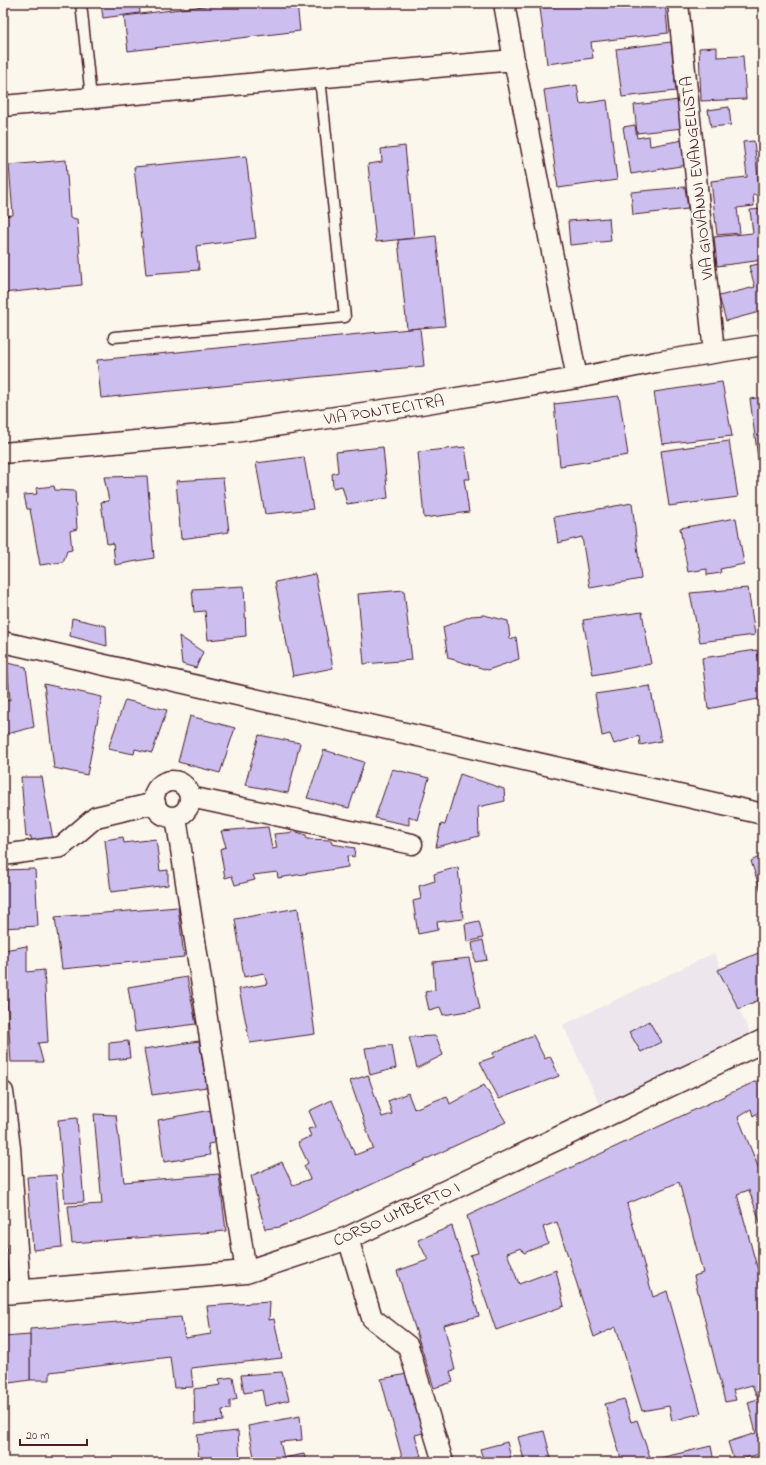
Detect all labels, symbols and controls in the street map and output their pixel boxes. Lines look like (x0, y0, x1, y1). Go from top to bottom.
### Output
street label: VIA GIOVANNI EVANGELISTA (674, 75, 721, 282)
street label: VIA PONTECITRA (321, 389, 446, 432)
street label: CORSO UMBERTO I (329, 1175, 464, 1253)
scale bar (20, 1421, 87, 1447)
text: 20 m (26, 1427, 49, 1445)

